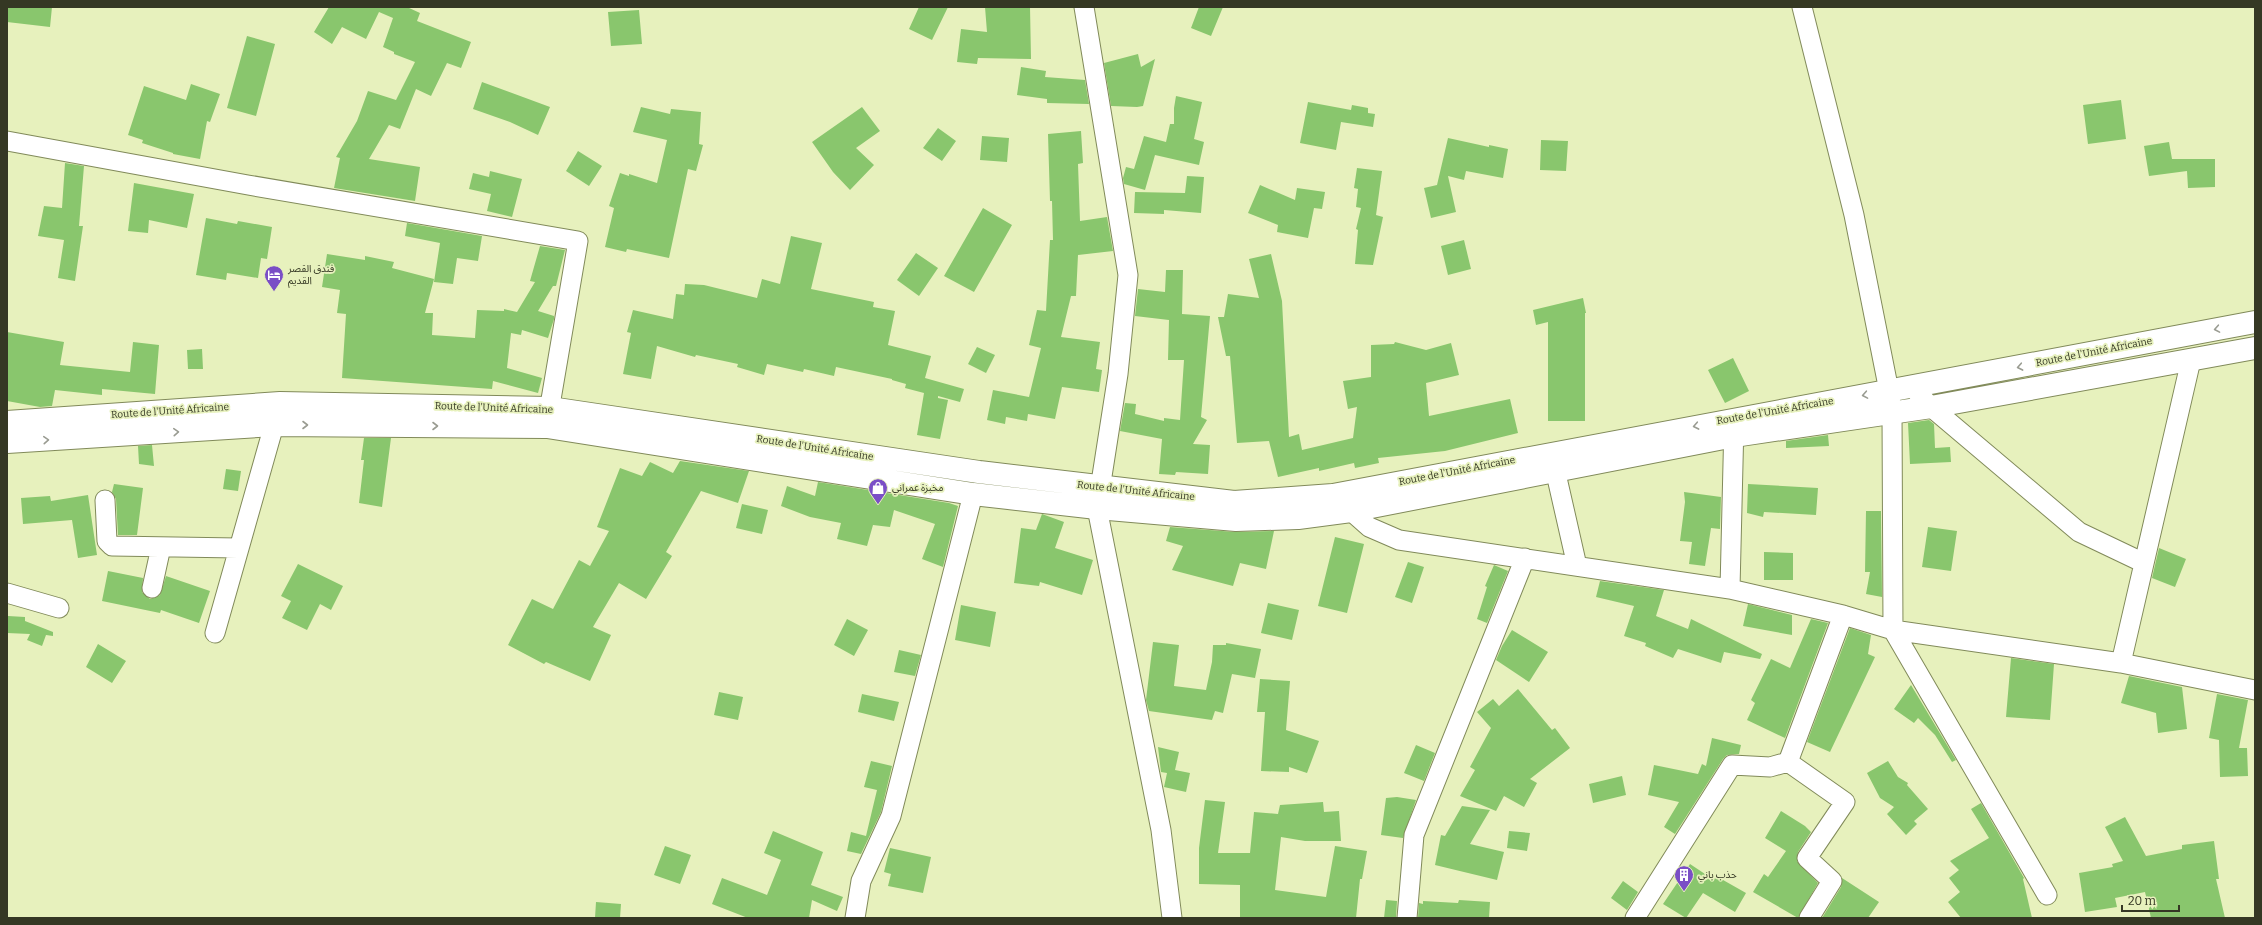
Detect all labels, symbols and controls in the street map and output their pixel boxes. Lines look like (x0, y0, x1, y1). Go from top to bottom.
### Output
place label: فندق القصر القديم (287, 263, 335, 288)
hotel icon: فندق القصر القديم (263, 264, 285, 292)
one-way arrow (2213, 324, 2220, 333)
street label: Route de l'Unité Africaine (2035, 335, 2153, 369)
one-way arrow (2017, 362, 2023, 370)
one-way arrow (1862, 391, 1868, 399)
street label: Route de l'Unité Africaine (1716, 395, 1834, 427)
street label: Route de l'Unité Africaine (435, 400, 553, 416)
street label: Route de l'Unité Africaine (111, 401, 229, 421)
one-way arrow (302, 421, 308, 429)
one-way arrow (1692, 421, 1699, 429)
one-way arrow (432, 422, 438, 430)
one-way arrow (173, 427, 179, 436)
street label: Route de l'Unité Africaine (756, 433, 874, 463)
one-way arrow (43, 435, 49, 444)
street label: Route de l'Unité Africaine (1398, 454, 1516, 488)
shop icon: مخبزة عمراني (867, 477, 889, 505)
street label: Route de l'Unité Africaine (1077, 479, 1195, 503)
place label: مخبزة عمراني (892, 482, 944, 495)
building icon: حذب باني (1673, 864, 1695, 892)
place label: حذب باني (1698, 869, 1737, 882)
scale bar (2122, 887, 2179, 913)
text: 20 m (2128, 894, 2157, 908)

